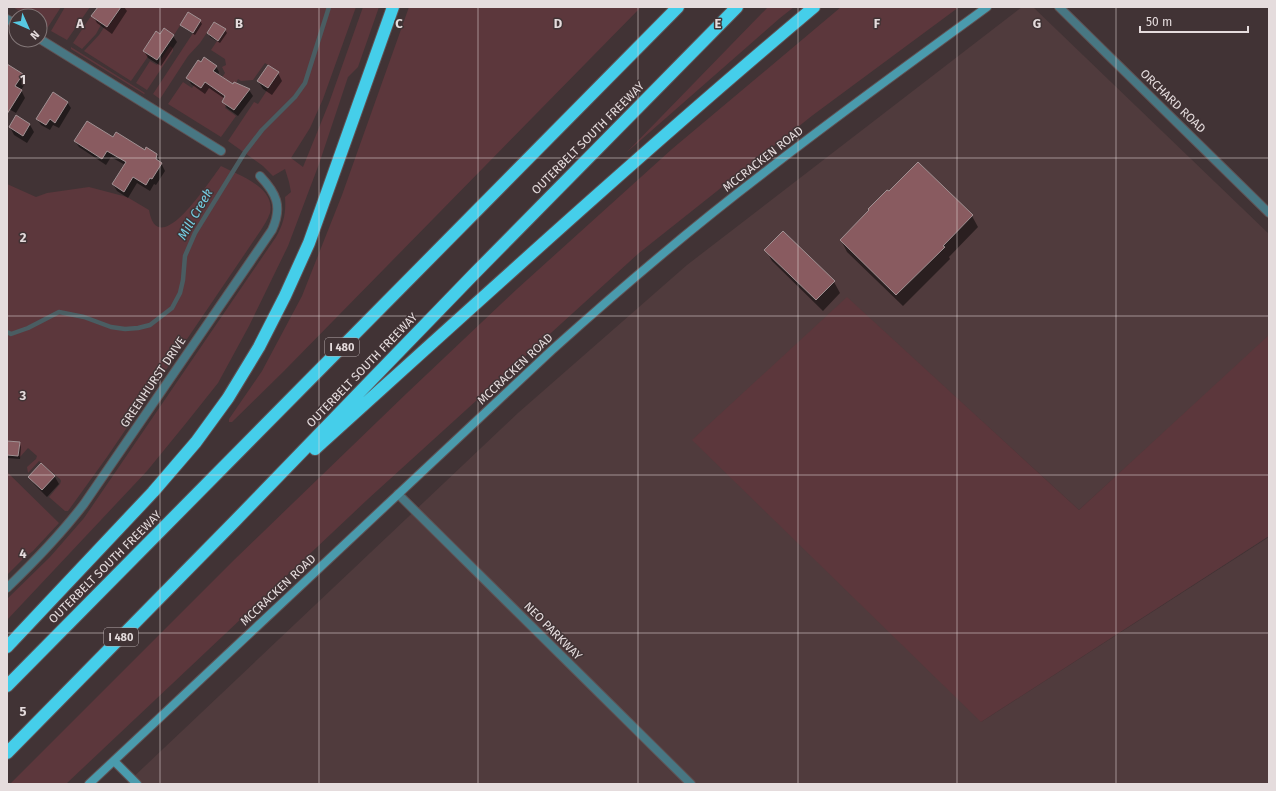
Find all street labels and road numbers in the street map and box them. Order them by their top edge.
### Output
street label: ORCHARD ROAD [1137,66,1209,136]
street label: OUTERBELT SOUTH FREEWAY [529,79,647,197]
street label: MCCRACKEN ROAD [720,123,806,195]
street label: OUTERBELT SOUTH FREEWAY [304,310,421,430]
street label: MCCRACKEN ROAD [474,330,556,408]
street label: GREENHURST DRIVE [117,334,189,430]
road number: I 480 [325,338,359,356]
street label: OUTERBELT SOUTH FREEWAY [46,508,164,626]
street label: MCCRACKEN ROAD [237,551,319,629]
street label: NEO PARKWAY [521,599,585,663]
road number: I 480 [104,628,138,646]

